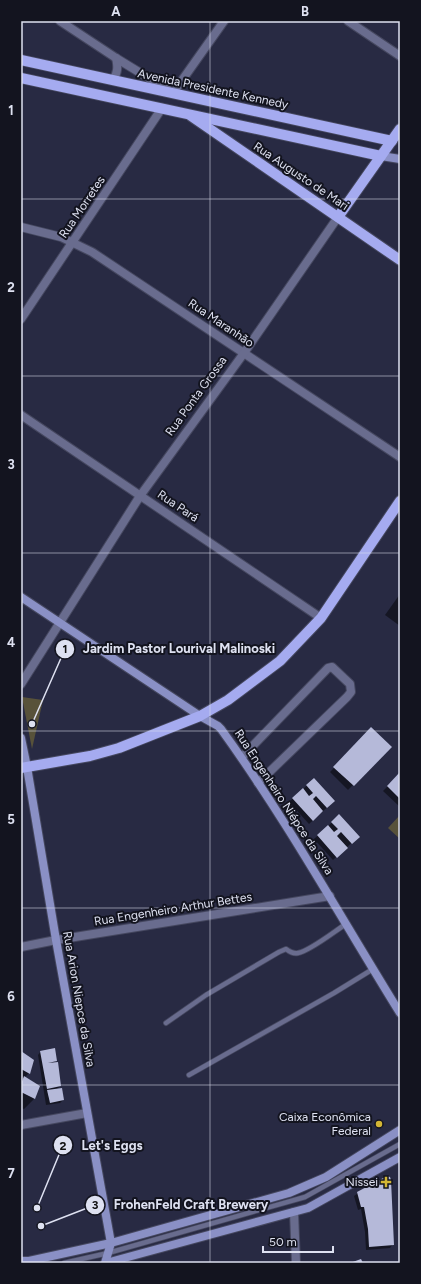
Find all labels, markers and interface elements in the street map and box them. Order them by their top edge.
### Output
text: A [111,4,121,19]
text: B [301,4,309,19]
street label: Avenida Presidente Kennedy [136,66,290,112]
text: 1 [8,103,14,118]
street label: Rua Augusto de Mari [251,139,351,213]
street label: Rua Morretes [56,173,108,241]
text: 2 [7,280,15,295]
street label: Rua Maranhão [185,296,257,350]
street label: Rua Ponta Grossa [162,354,230,438]
text: 3 [7,457,15,472]
street label: Rua Pará [155,487,201,525]
text: 4 [7,635,15,650]
callout: Jardim Pastor Lourival Malinoski [55,636,284,661]
text: Jardim Pastor Lourival Malinoski [83,641,275,656]
text: 1 [62,642,68,656]
street label: Rua Engenheiro Niépce da Silva [232,727,336,877]
text: 5 [7,812,15,827]
street label: Rua Engenheiro Arthur Bettes [93,890,253,928]
street label: Rua Arion Niepce da Silva [60,930,98,1068]
text: 6 [7,989,15,1004]
place label: Caixa Econômica Federal [279,1110,371,1138]
marker: Caixa Econômica Federal [374,1119,384,1129]
callout: Let's Eggs [53,1133,150,1158]
text: Let's Eggs [81,1138,143,1153]
text: 2 [60,1139,67,1153]
text: 7 [7,1166,15,1181]
place label: Nissei [345,1175,378,1189]
marker: Nissei [381,1177,391,1187]
callout: FrohenFeld Craft Brewery [85,1192,276,1217]
text: FrohenFeld Craft Brewery [114,1197,269,1212]
text: 3 [92,1198,99,1212]
scale bar [263,1228,333,1254]
text: 50 m [269,1235,297,1249]

